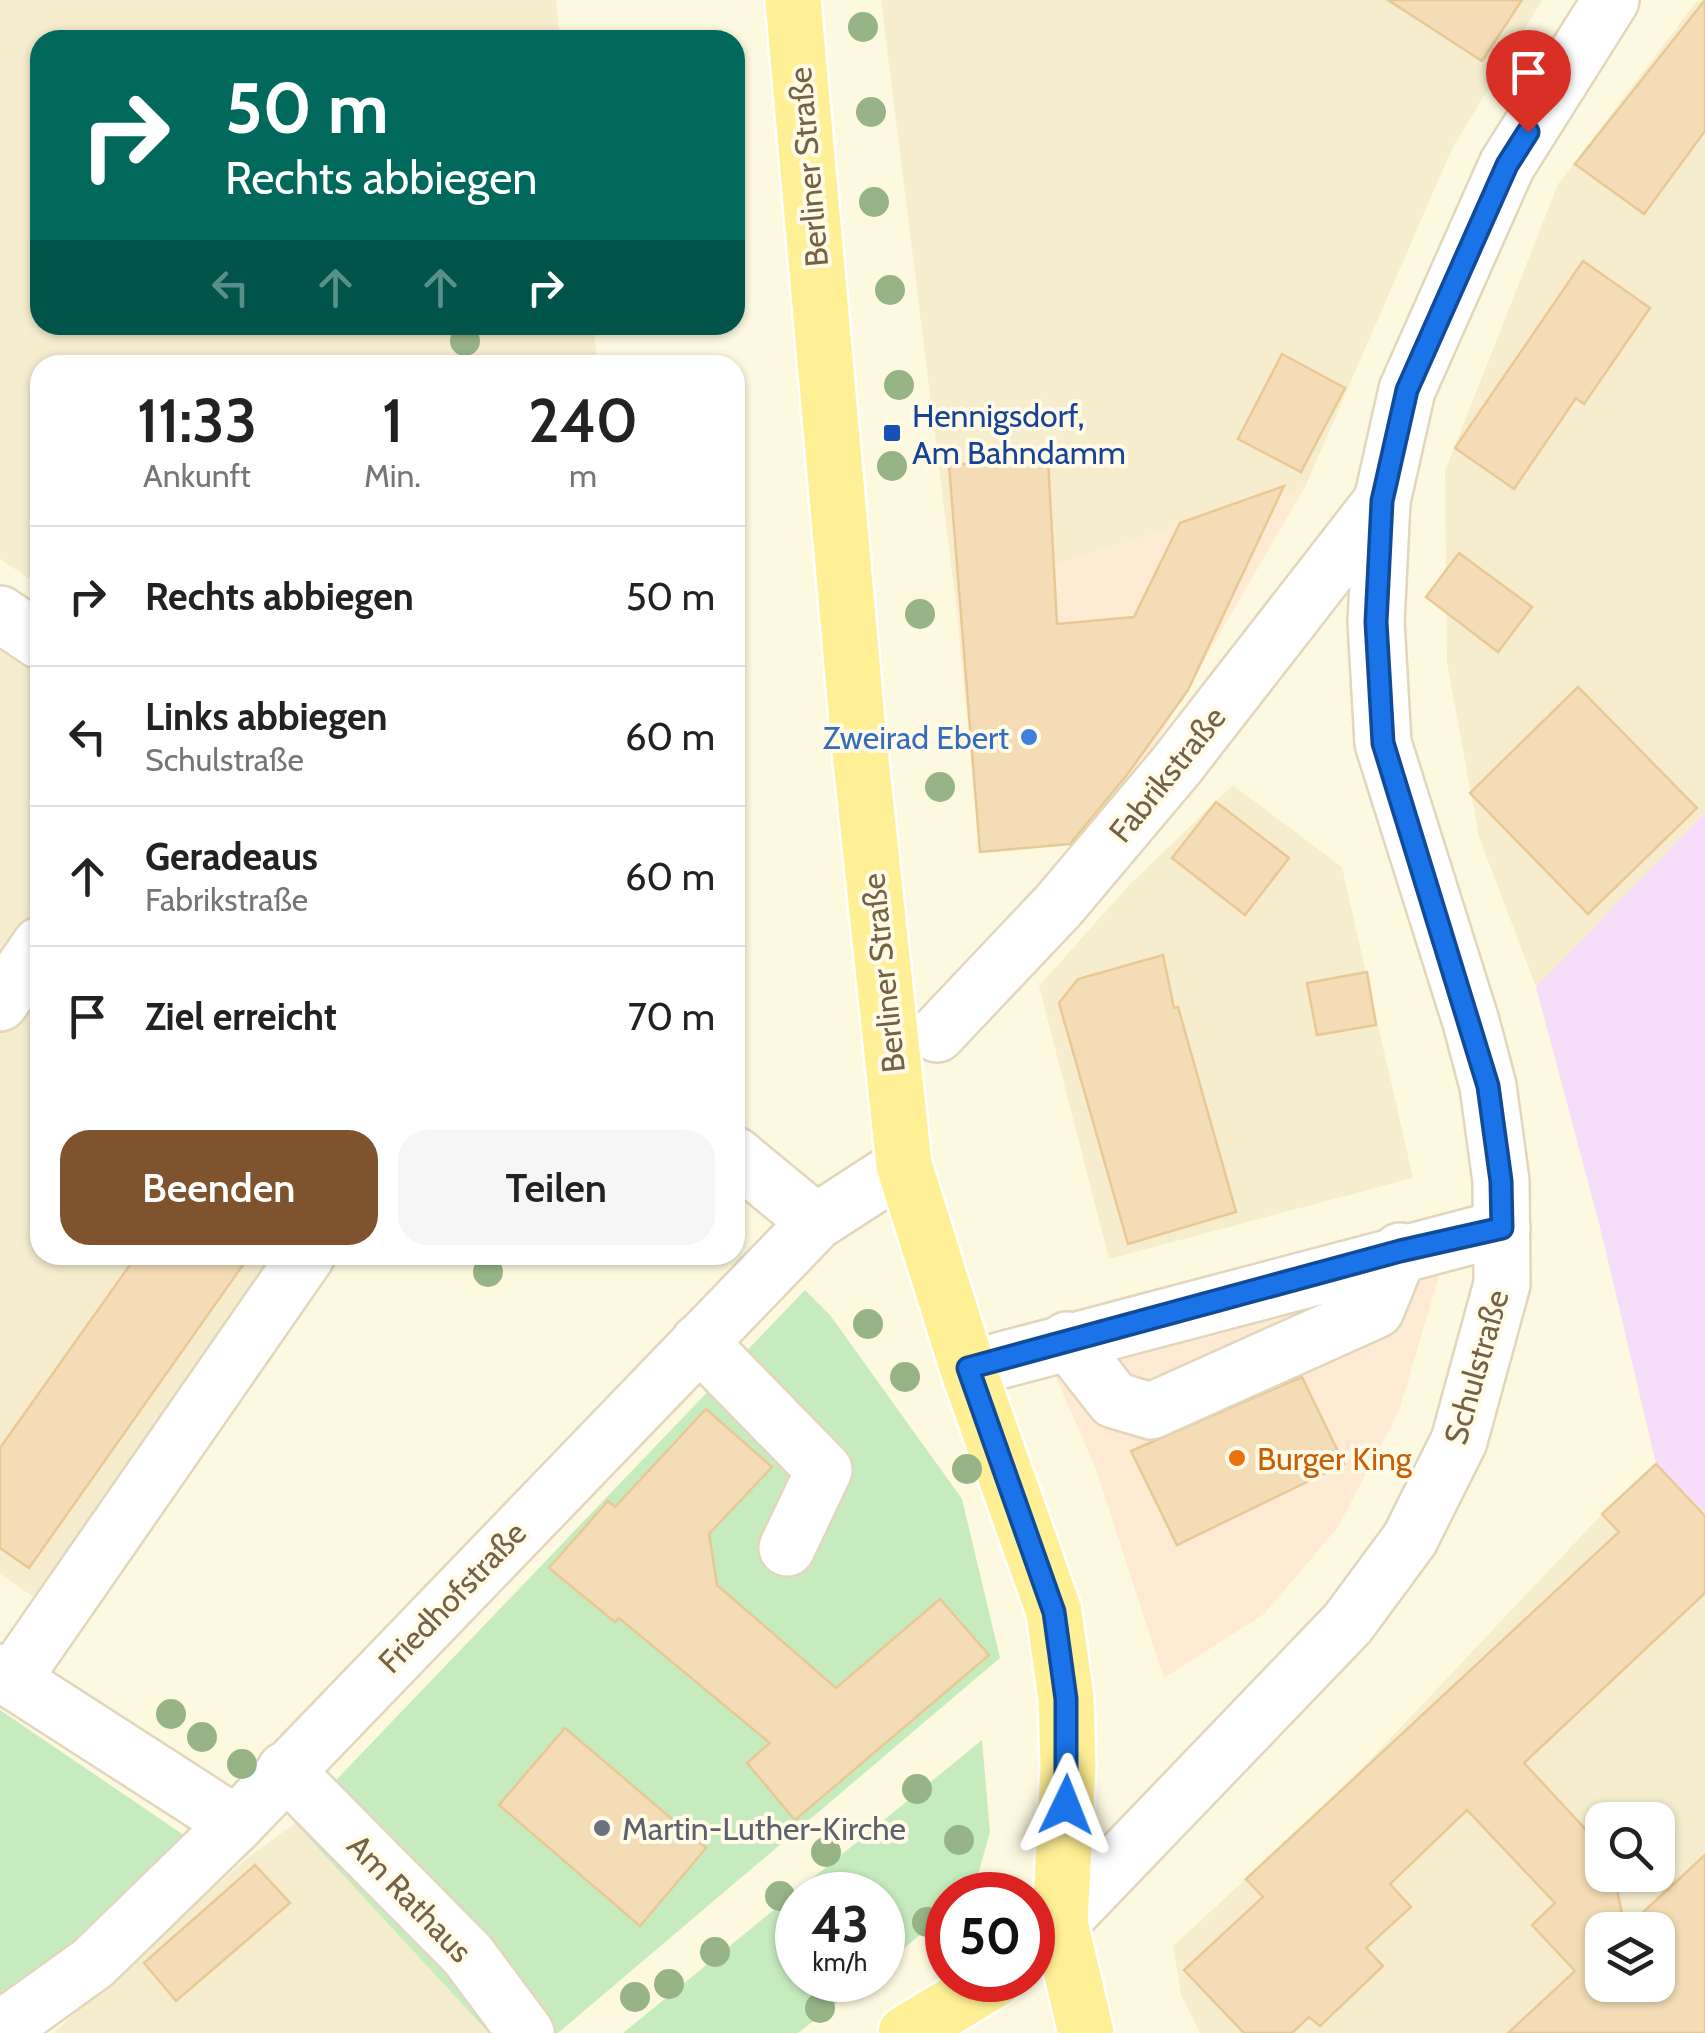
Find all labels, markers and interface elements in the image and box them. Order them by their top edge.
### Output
pin [1486,30,1571,133]
icon: arrive [1501,45,1556,100]
text: 50 m [225,65,389,151]
street label: Berliner Straße [780,65,836,269]
icon: right [60,70,190,200]
text: Rechts abbiegen [225,151,537,205]
icon: left [203,260,258,315]
icon: ahead [308,260,363,315]
icon: ahead [413,260,468,315]
icon: right [518,260,573,315]
text: 11:33 [137,384,257,457]
text: 1 [382,384,403,457]
text: 240 [528,384,638,457]
place label: Hennigsdorf, Am Bahndamm [912,396,1126,472]
marker: Hennigsdorf, Am Bahndamm [881,422,903,444]
text: Ankunft [143,456,251,495]
text: Min. [364,456,421,495]
text: m [569,456,597,495]
icon: right [60,569,115,624]
text: Rechts abbiegen [145,573,414,620]
text: 50 m [626,573,715,620]
text: Links abbiegen [145,693,388,740]
street label: Fabrikstraße [1100,698,1234,850]
icon: left [60,709,115,764]
text: 60 m [625,713,715,760]
place label: Zweirad Ebert [823,718,1009,757]
marker: Zweirad Ebert [1018,726,1040,748]
text: Schulstraße [145,740,304,779]
text: Geradeaus [145,833,318,880]
icon: ahead [60,849,115,904]
text: 60 m [625,853,715,900]
street label: Berliner Straße [853,871,913,1075]
text: Fabrikstraße [145,880,308,919]
icon: arrive [60,989,115,1044]
text: Ziel erreicht [145,993,337,1040]
text: 70 m [628,993,715,1040]
button: Beenden [60,1130,378,1245]
button: Teilen [398,1130,715,1245]
street label: Schulstraße [1435,1285,1517,1449]
place label: Burger King [1257,1439,1413,1478]
marker: Burger King [1226,1447,1248,1469]
street label: Friedhofstraße [370,1513,534,1681]
position arrow [1014,1753,1118,1857]
map controls [1585,1802,1675,2002]
button: search [1585,1802,1675,1892]
place label: Martin-Luther-Kirche [622,1809,906,1848]
marker: Martin-Luther-Kirche [591,1817,613,1839]
street label: Am Rathaus [339,1826,481,1970]
speed limit sign: 50 [925,1872,1055,2002]
text: 43 [811,1894,869,1955]
button: layers [1585,1912,1675,2002]
text: km/h [813,1947,867,1977]

